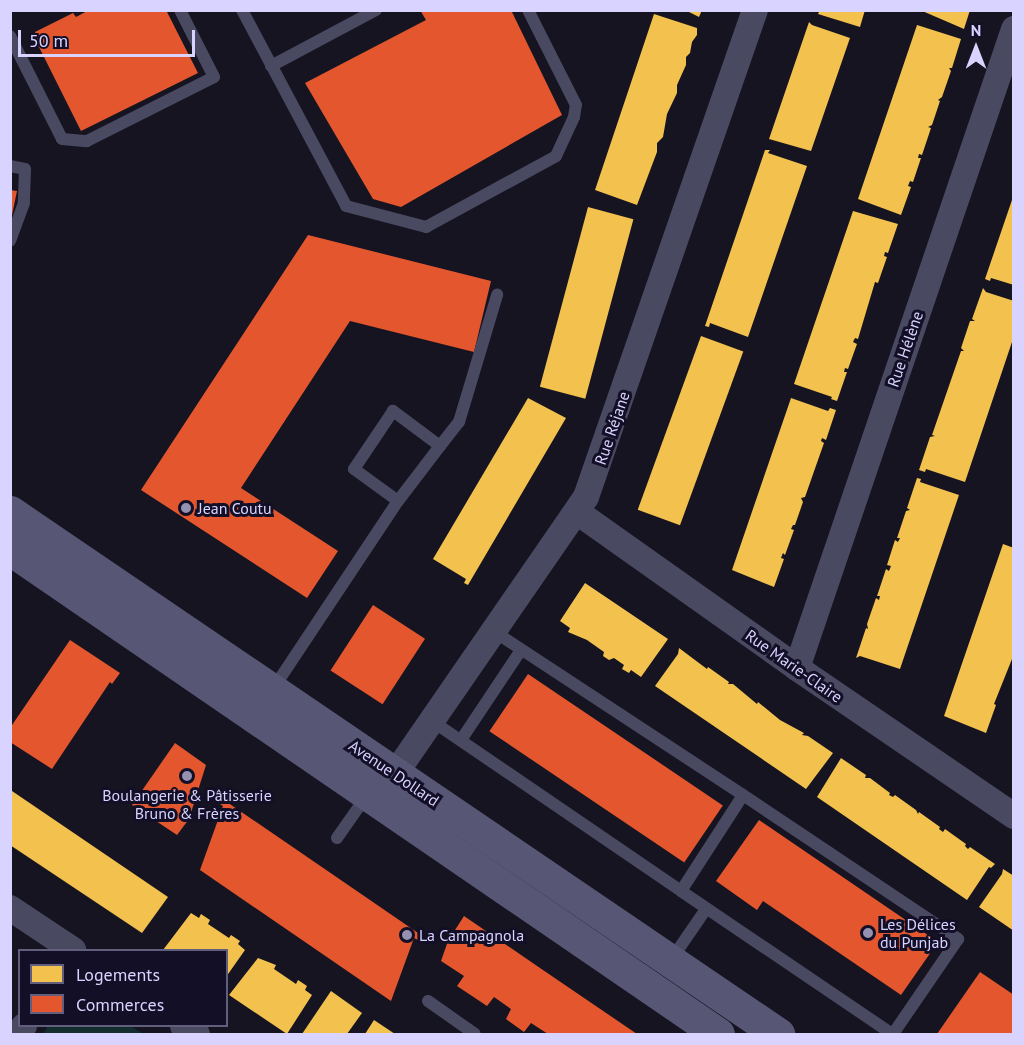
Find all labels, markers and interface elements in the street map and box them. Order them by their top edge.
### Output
scale bar [21,18,198,56]
north arrow [946,18,1006,78]
text: N [971,20,981,40]
text: 50 m [29,29,68,52]
street label: Rue Hélène [883,309,927,389]
street label: Rue Réjane [590,389,634,467]
place label: Jean Coutu [198,498,272,518]
marker: Jean Coutu [179,501,193,515]
street label: Rue Marie-Claire [742,625,846,707]
street label: Avenue Dollard [345,736,443,810]
marker: Boulangerie & Pâtisserie Bruno & Frères [180,769,194,783]
place label: Boulangerie & Pâtisserie Bruno & Frères [102,785,272,823]
place label: Les Délices du Punjab [880,914,956,952]
place label: La Campagnola [419,925,524,945]
marker: Les Délices du Punjab [861,926,875,940]
marker: La Campagnola [400,928,414,942]
legend [18,949,228,1027]
text: Logements [76,963,160,986]
text: Commerces [76,993,164,1016]

